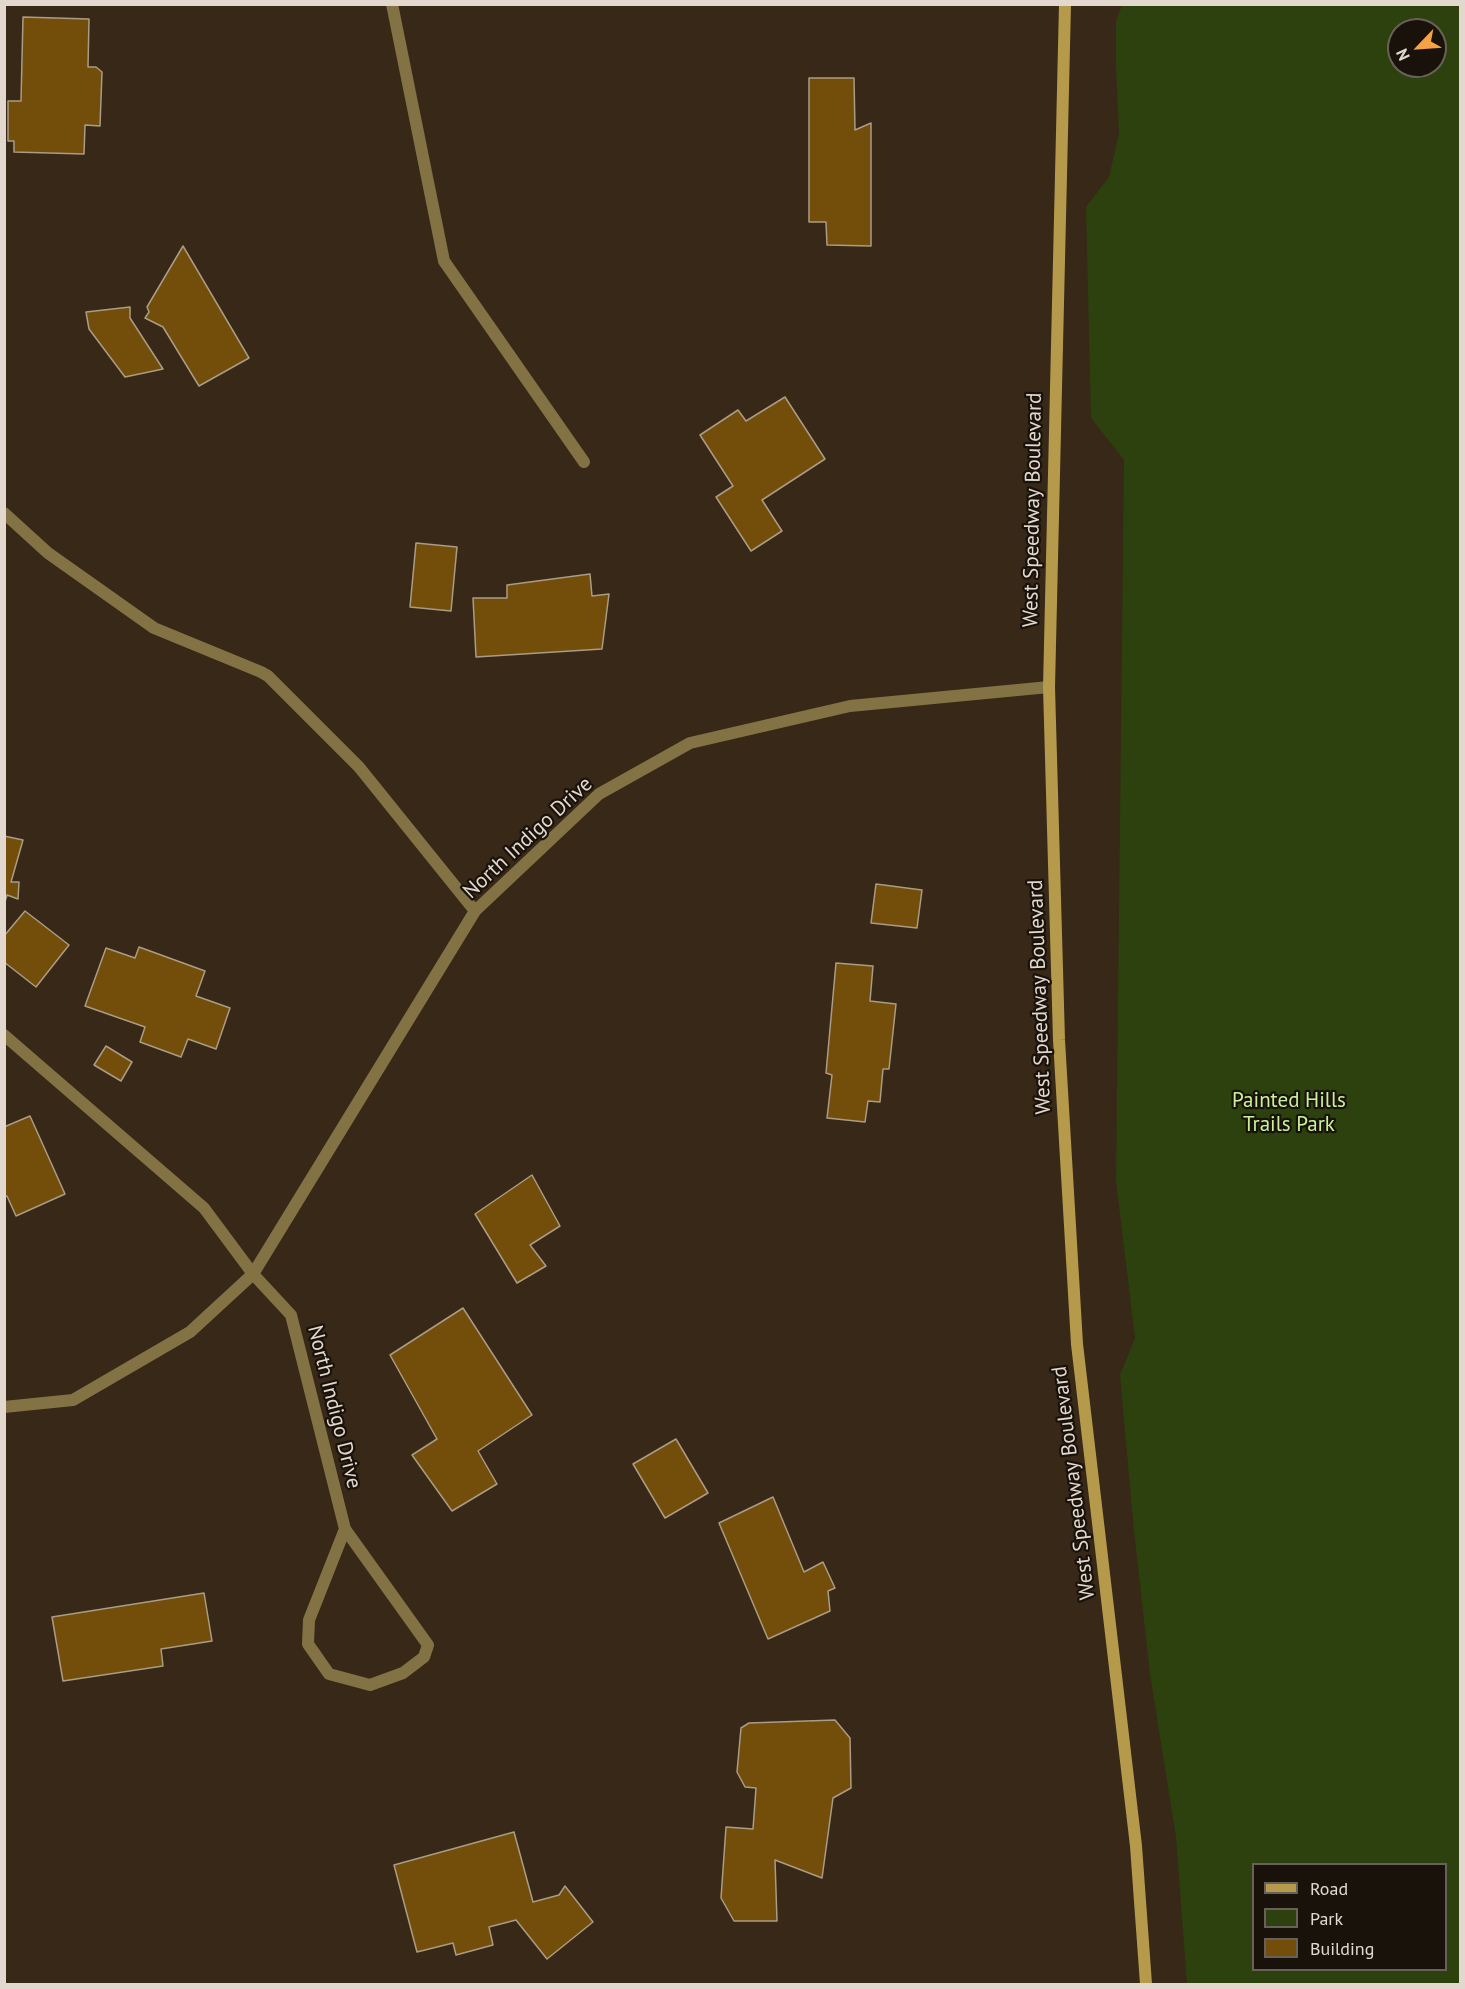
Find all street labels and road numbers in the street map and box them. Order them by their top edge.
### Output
street label: West Speedway Boulevard [1018,392,1048,628]
street label: North Indigo Drive [458,772,598,904]
street label: West Speedway Boulevard [1023,879,1057,1115]
street label: North Indigo Drive [302,1323,366,1491]
street label: West Speedway Boulevard [1047,1365,1101,1601]

